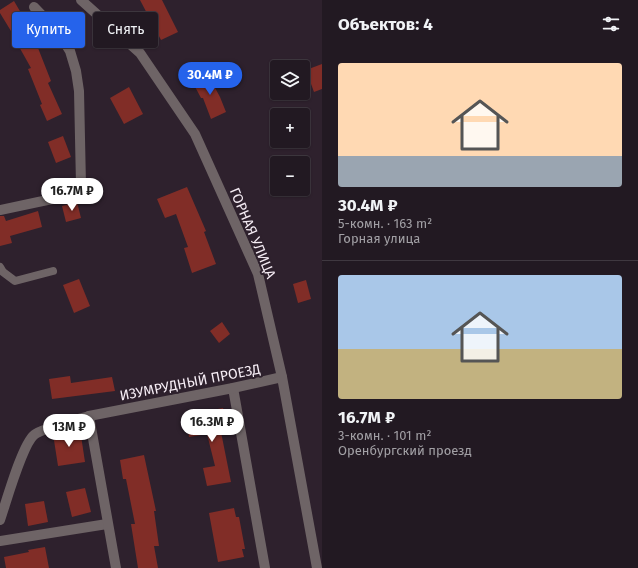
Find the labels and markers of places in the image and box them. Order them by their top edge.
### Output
pin: 30.4M ₽ [173,62,247,96]
pin: 16.7M ₽ [35,178,109,212]
pin: 16.3M ₽ [175,409,249,443]
pin: 13M ₽ [41,414,97,448]

